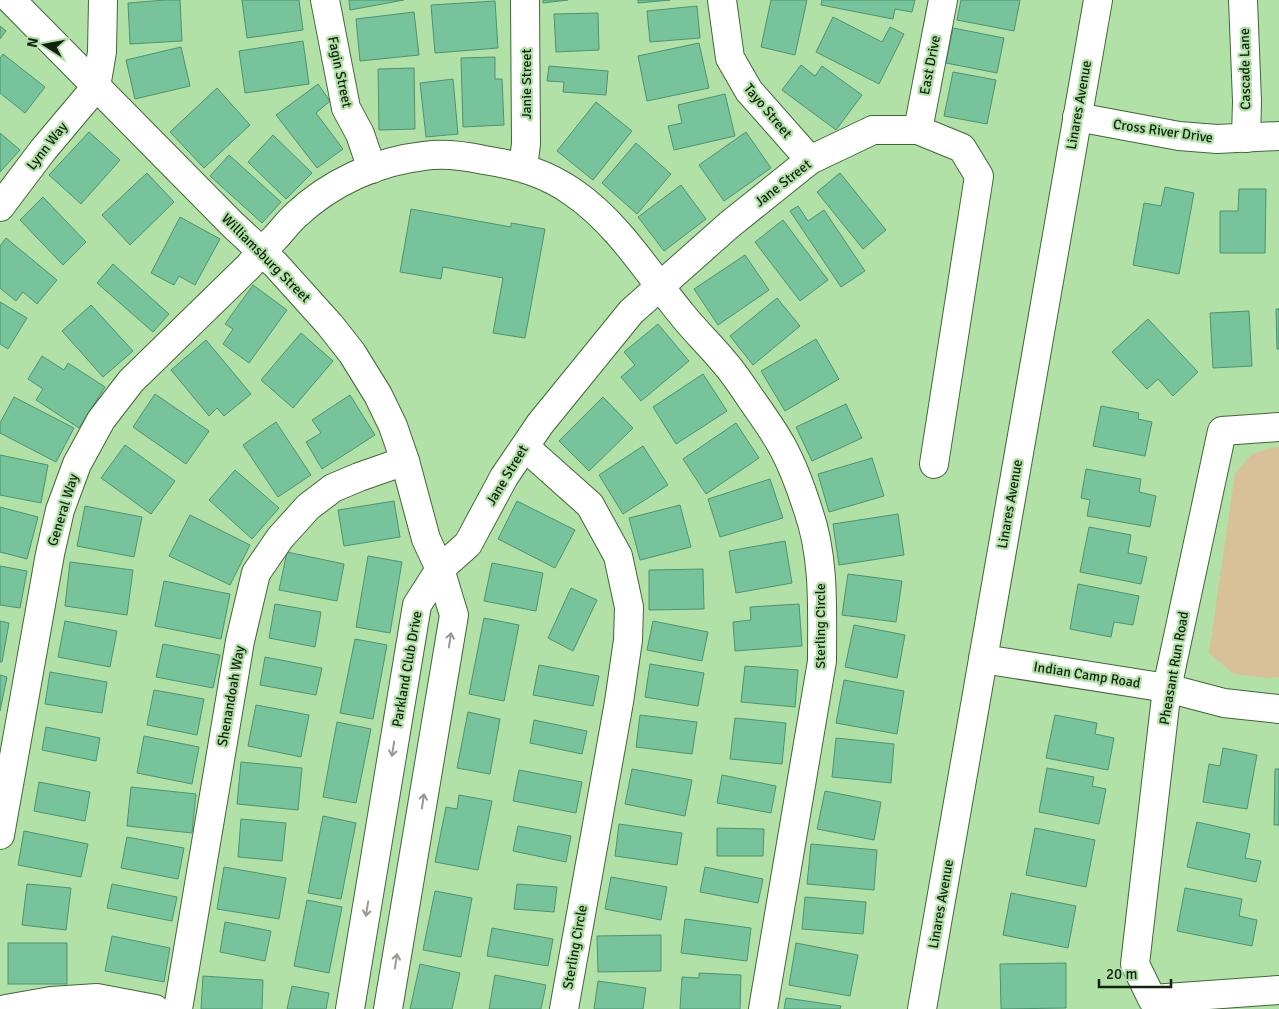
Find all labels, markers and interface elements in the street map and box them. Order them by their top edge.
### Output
north arrow [20,20,70,70]
street label: Cascade Lane [1236,28,1254,110]
street label: East Drive [916,34,944,96]
street label: Fagin Street [324,35,356,109]
text: N [23,36,42,49]
street label: Janie Street [518,48,535,120]
street label: Linares Avenue [1063,59,1095,151]
street label: Tayo Street [740,80,796,142]
street label: Cross River Drive [1112,116,1214,146]
street label: Lynn Way [23,118,71,173]
street label: Jane Street [751,156,815,210]
street label: Williamsburg Street [218,210,314,306]
street label: Jane Street [482,442,532,508]
street label: Linares Avenue [994,458,1026,550]
street label: General Way [44,471,82,548]
street label: Sterling Circle [812,583,829,669]
street label: Parkland Club Drive [388,609,426,729]
street label: Pheasant Run Road [1156,610,1192,726]
one-way arrow [445,633,455,649]
street label: Shenandoah Way [214,644,248,748]
street label: Indian Camp Road [1032,658,1142,692]
one-way arrow [388,741,398,757]
one-way arrow [418,793,428,809]
street label: Linares Avenue [925,858,957,950]
one-way arrow [361,901,371,917]
street label: Sterling Circle [559,903,591,991]
one-way arrow [392,953,402,969]
scale bar [1099,956,1172,988]
text: 20 m [1106,965,1137,983]

